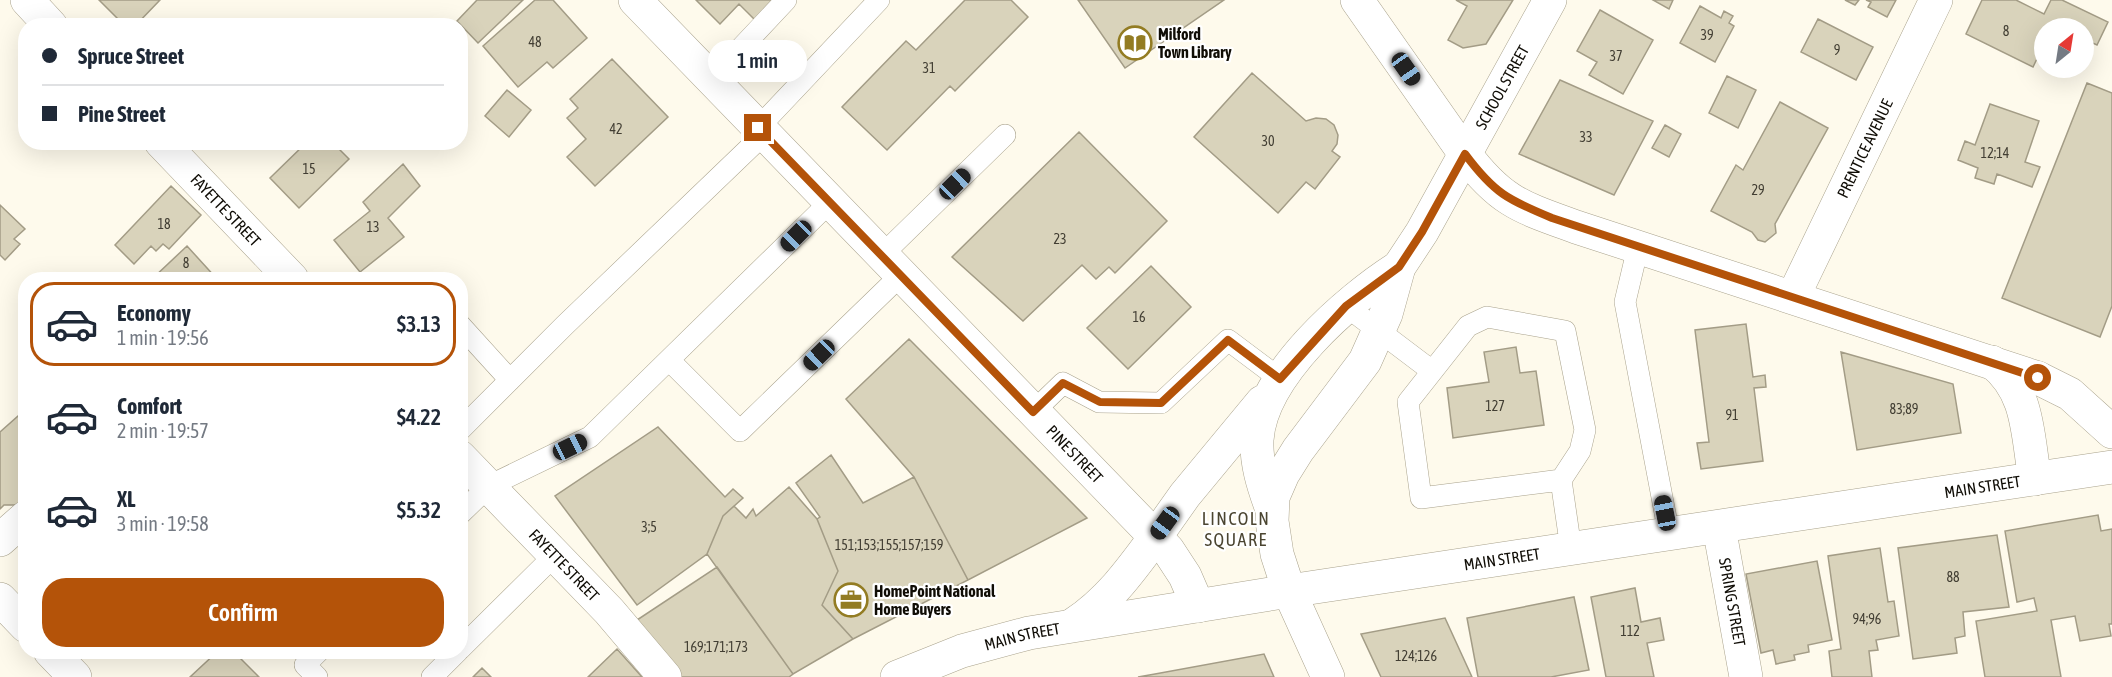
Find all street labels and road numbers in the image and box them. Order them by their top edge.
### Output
street label: SCHOOL STREET [1472,42,1532,132]
street label: PRENTICE AVENUE [1833,96,1896,201]
street label: FAYETTE STREET [187,170,265,250]
street label: PINE STREET [1043,421,1107,486]
street label: MAIN STREET [1943,472,2022,501]
street label: FAYETTE STREET [526,525,603,604]
street label: MAIN STREET [1463,544,1541,574]
street label: SPRING STREET [1716,556,1749,647]
street label: MAIN STREET [982,619,1061,654]

